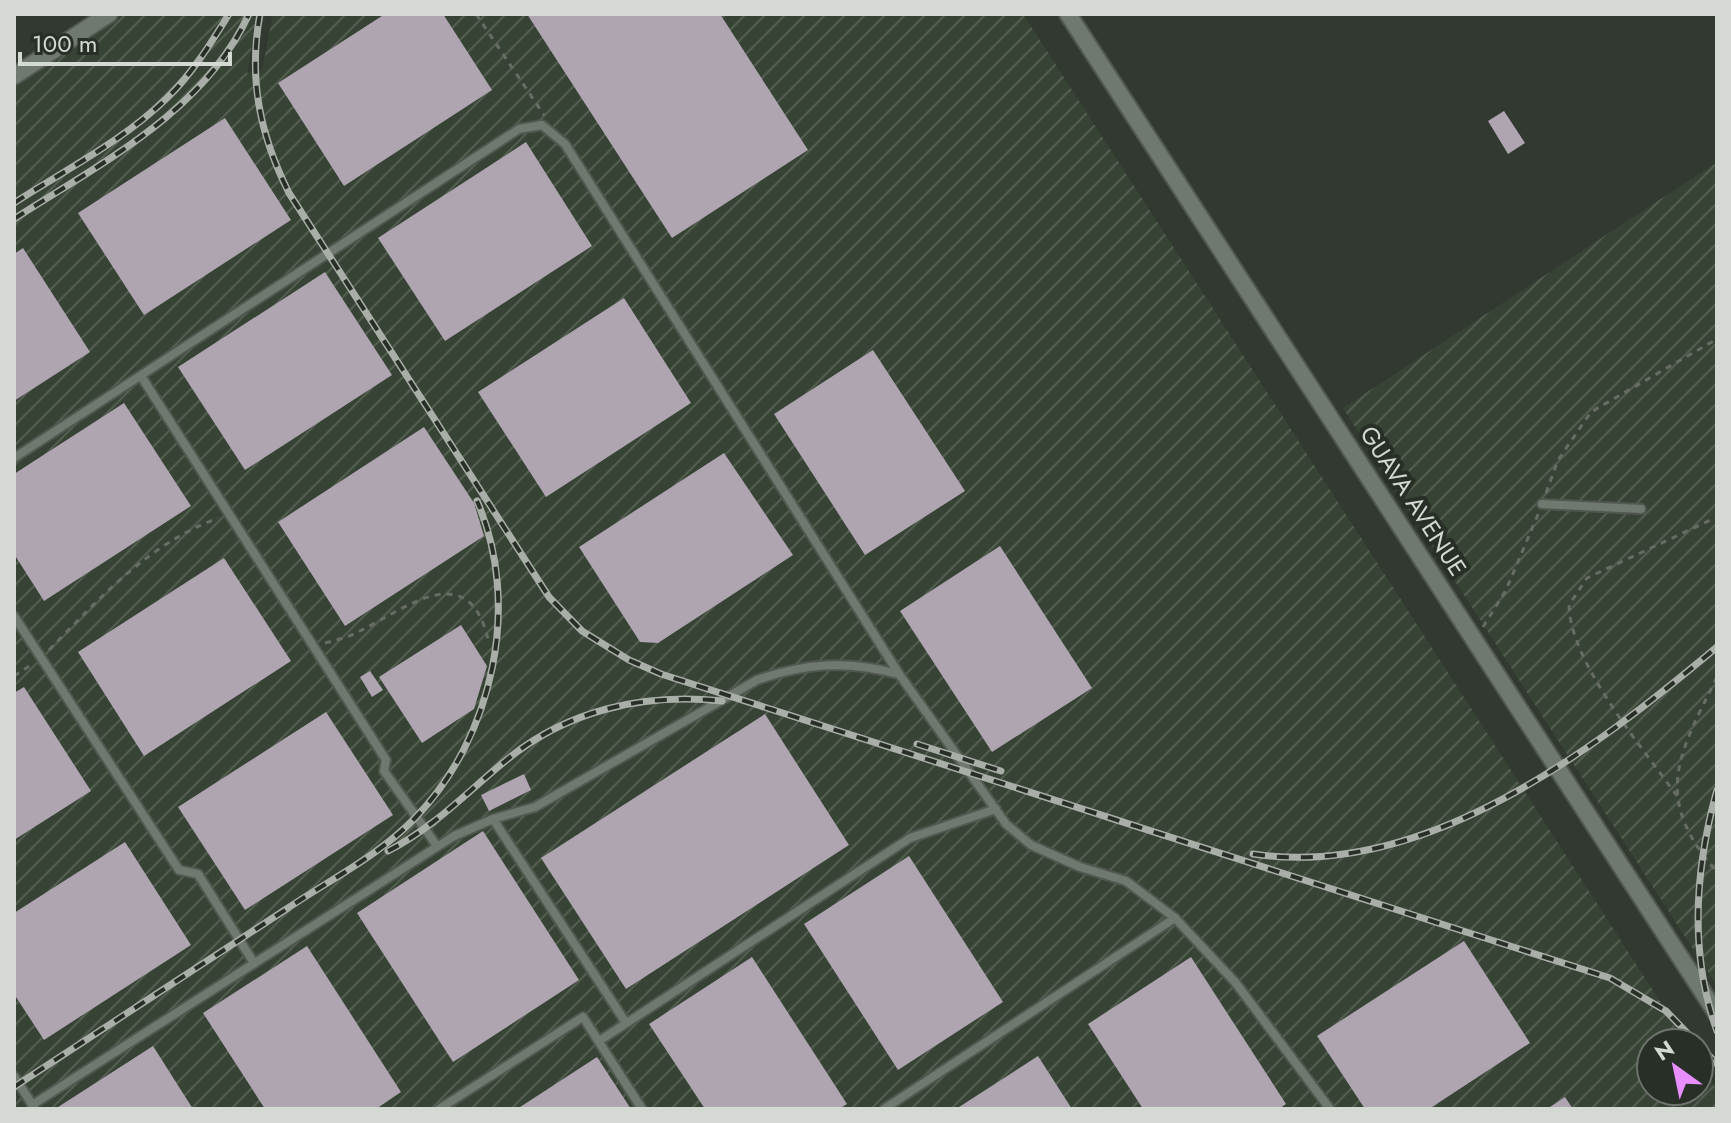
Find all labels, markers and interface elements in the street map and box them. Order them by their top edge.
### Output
scale bar [20,16,230,66]
text: 100 m [32,26,98,61]
street label: GUAVA AVENUE [1352,419,1475,583]
north arrow [1635,1027,1715,1107]
text: N [1648,1032,1680,1068]

